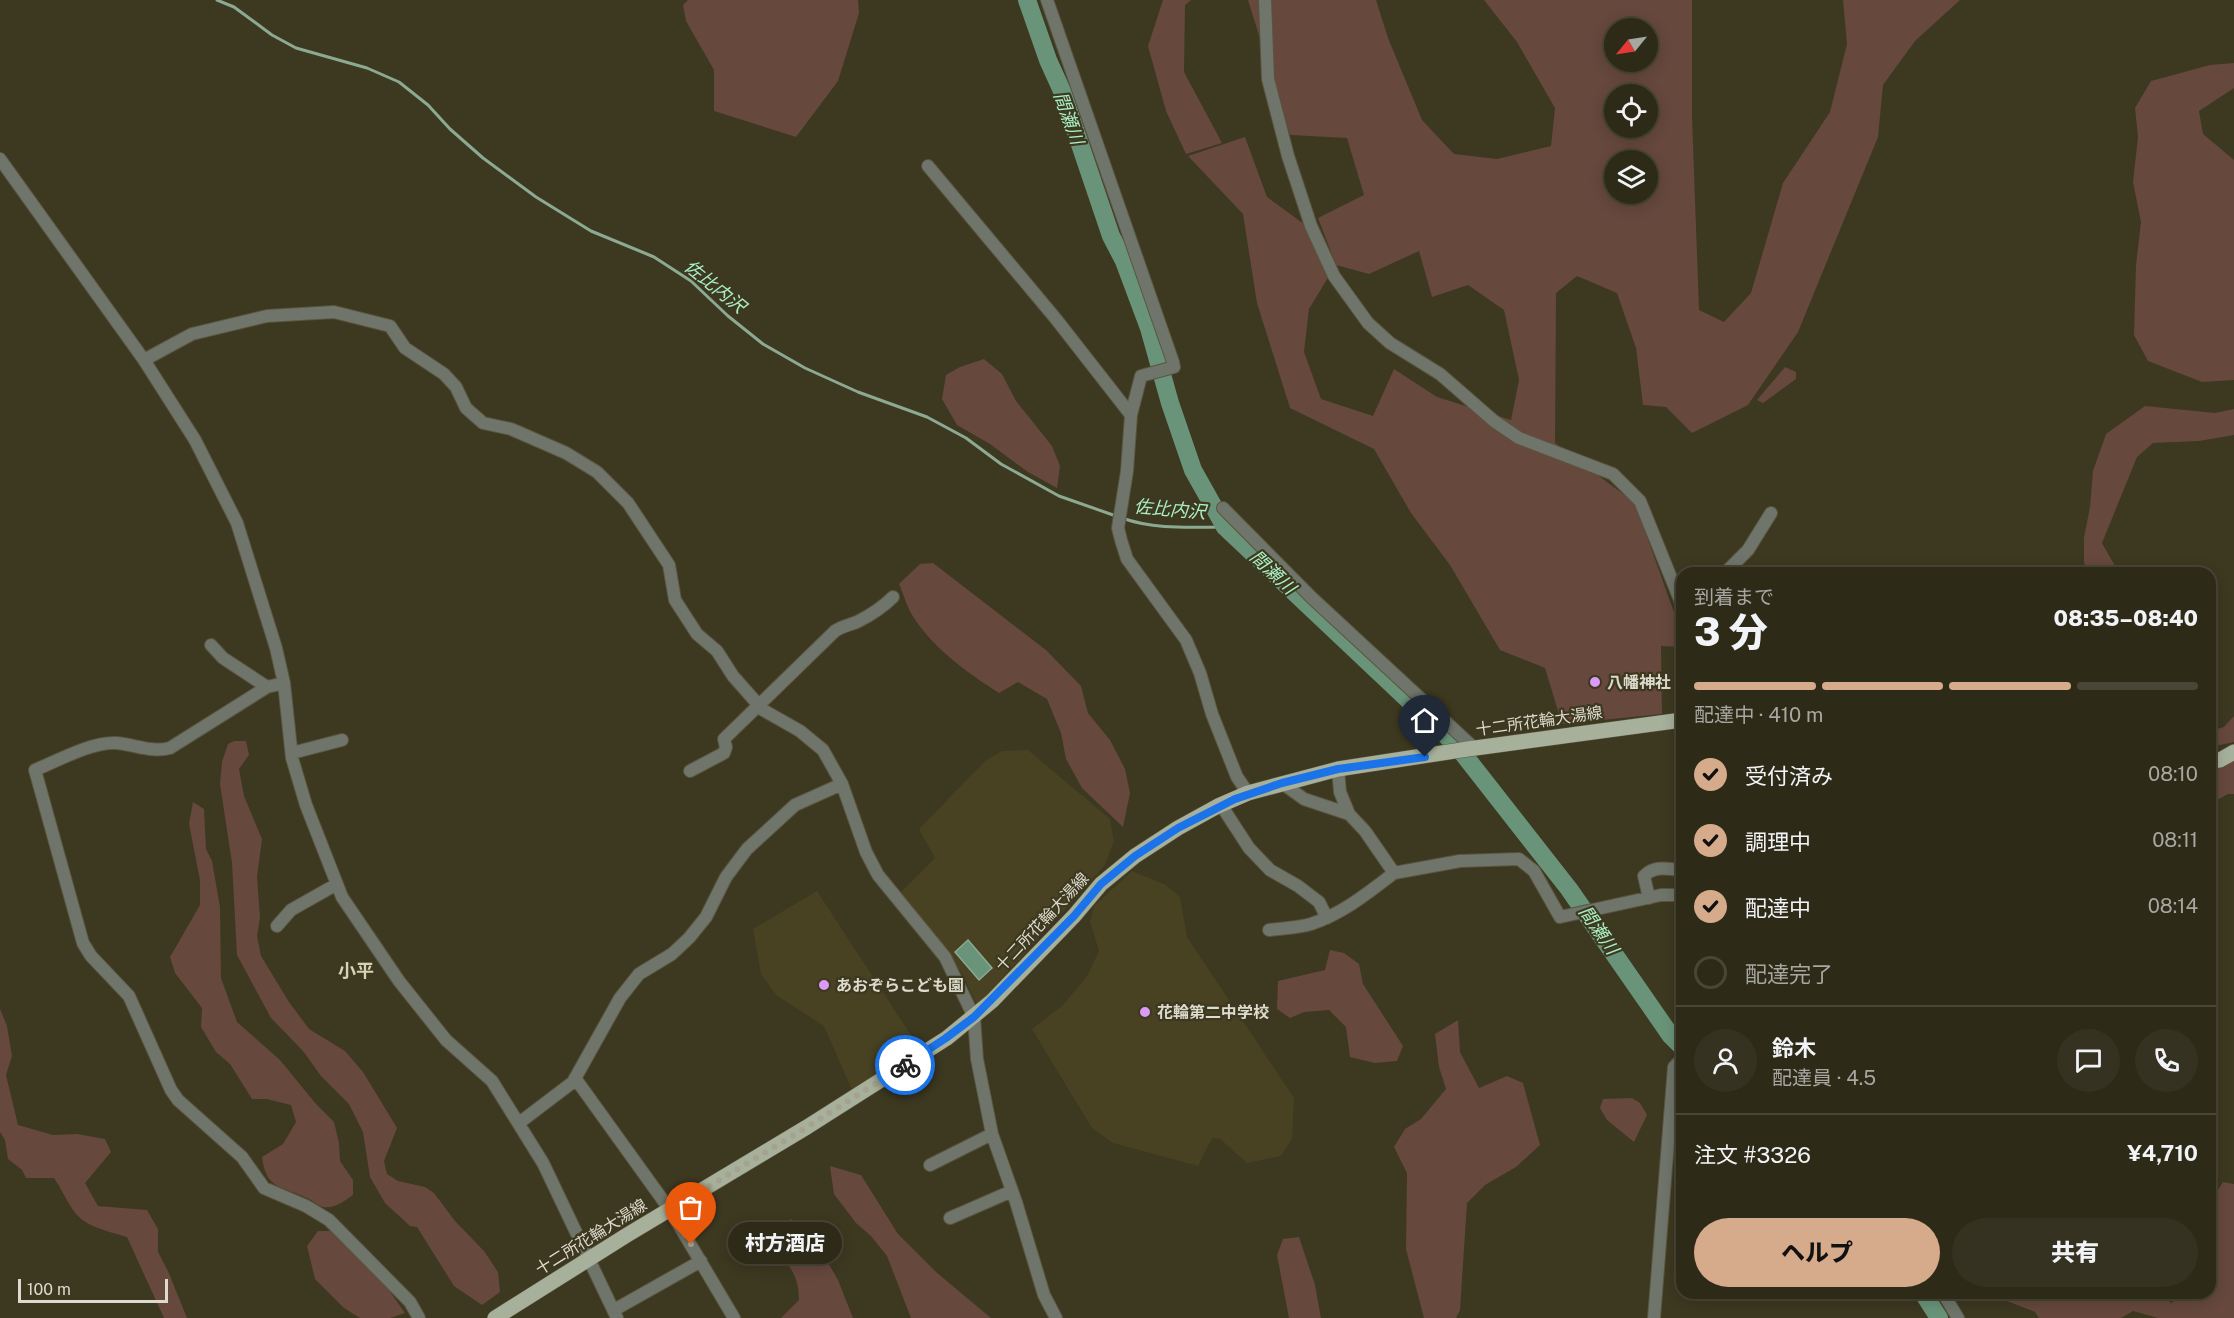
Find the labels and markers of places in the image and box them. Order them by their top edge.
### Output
place label: 八幡神社 [1607,673,1671,692]
marker: 八幡神社 [1588,675,1602,689]
pin [1399,695,1450,757]
place label: あおぞらこども園 [836,976,964,995]
marker: あおぞらこども園 [817,978,831,992]
place label: 花輪第二中学校 [1157,1003,1269,1022]
marker: 花輪第二中学校 [1138,1005,1152,1019]
pin [665,1182,716,1244]
callout: 村方酒店 [727,1223,841,1265]

